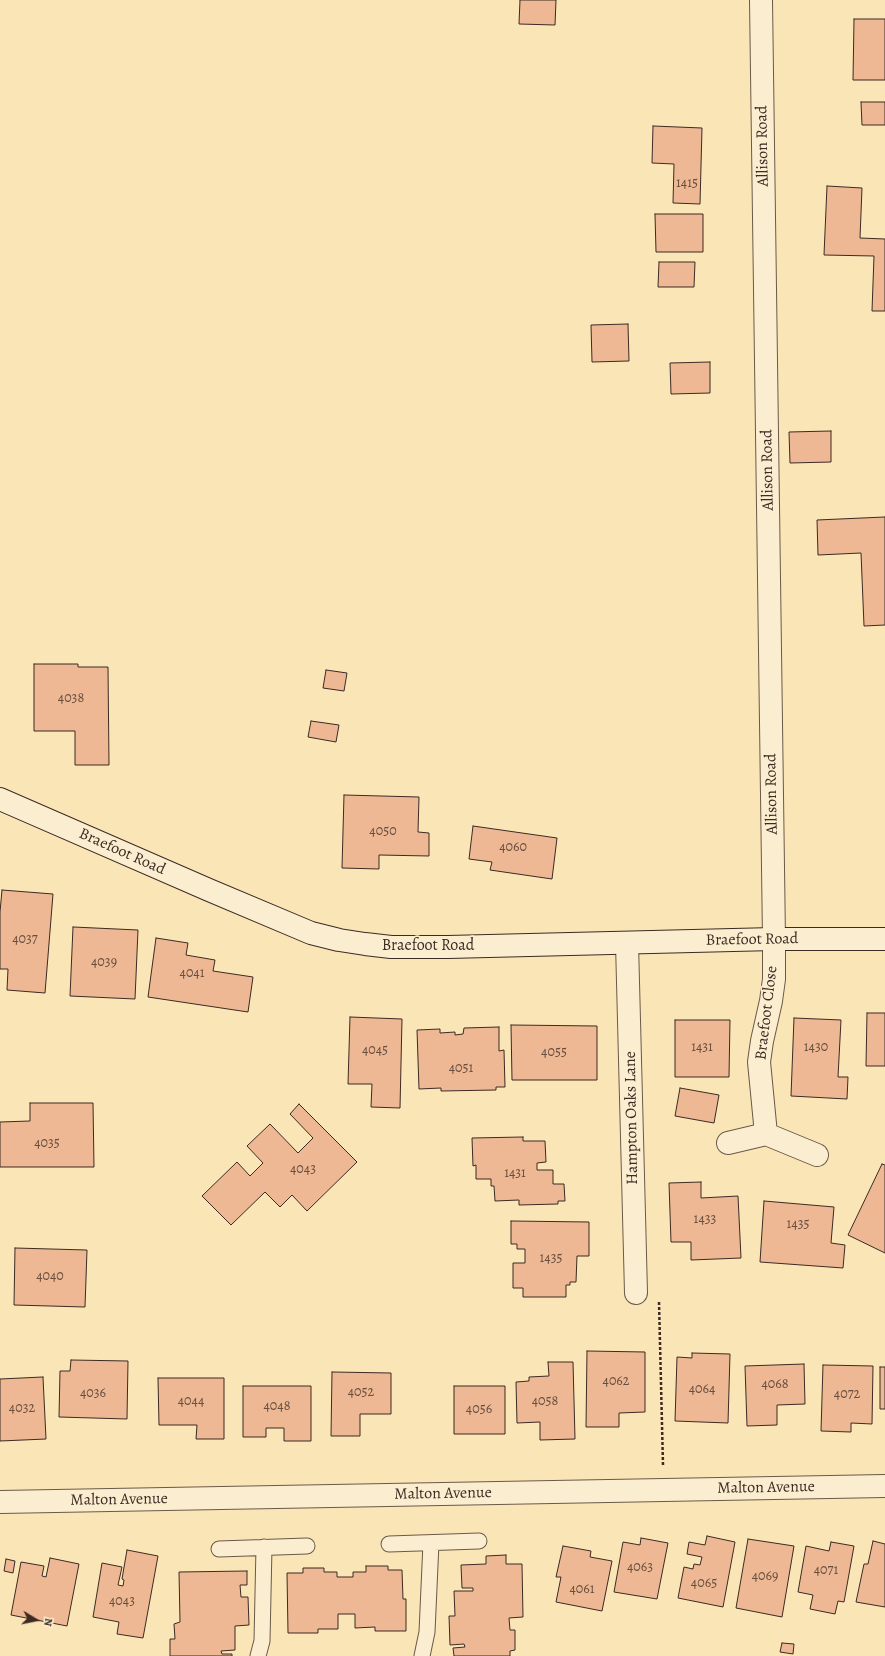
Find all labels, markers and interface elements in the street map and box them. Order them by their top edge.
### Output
street label: Allison Road [753,105,773,187]
house number: 1415 [676,176,698,192]
street label: Allison Road [758,429,778,511]
house number: 4038 [58,691,84,707]
street label: Allison Road [762,753,782,835]
street label: Braefoot Road [76,824,168,880]
house number: 4050 [369,824,397,840]
house number: 4060 [499,840,527,856]
street label: Braefoot Road [706,930,798,950]
house number: 4037 [12,932,38,948]
street label: Braefoot Road [382,936,474,956]
house number: 4039 [91,955,117,971]
street label: Braefoot Close [752,965,782,1061]
house number: 4041 [180,966,204,982]
house number: 1431 [691,1040,713,1056]
house number: 1430 [804,1040,828,1056]
house number: 4045 [362,1043,388,1059]
house number: 4055 [541,1045,567,1061]
street label: Hampton Oaks Lane [621,1051,643,1185]
house number: 4051 [449,1061,473,1077]
house number: 4035 [34,1136,60,1152]
house number: 4043 [290,1162,316,1178]
house number: 1431 [504,1166,526,1182]
house number: 1433 [694,1212,716,1228]
house number: 1435 [787,1217,809,1233]
house number: 1435 [540,1251,562,1267]
house number: 4040 [36,1269,64,1285]
house number: 4062 [603,1374,629,1390]
house number: 4068 [761,1377,789,1393]
house number: 4064 [689,1382,715,1398]
house number: 4052 [348,1385,374,1401]
house number: 4036 [80,1386,106,1402]
house number: 4072 [834,1387,860,1403]
house number: 4044 [178,1394,204,1410]
house number: 4058 [532,1394,558,1410]
house number: 4048 [264,1399,290,1415]
house number: 4032 [9,1401,35,1417]
house number: 4056 [466,1402,492,1418]
street label: Malton Avenue [717,1478,815,1498]
street label: Malton Avenue [394,1484,492,1504]
street label: Malton Avenue [70,1490,168,1510]
house number: 4063 [627,1560,653,1576]
house number: 4071 [814,1563,838,1579]
house number: 4069 [752,1569,778,1585]
house number: 4065 [691,1576,717,1592]
house number: 4061 [569,1582,595,1598]
house number: 4043 [109,1594,135,1610]
north arrow [16,1600,56,1640]
text: N [40,1617,56,1627]

